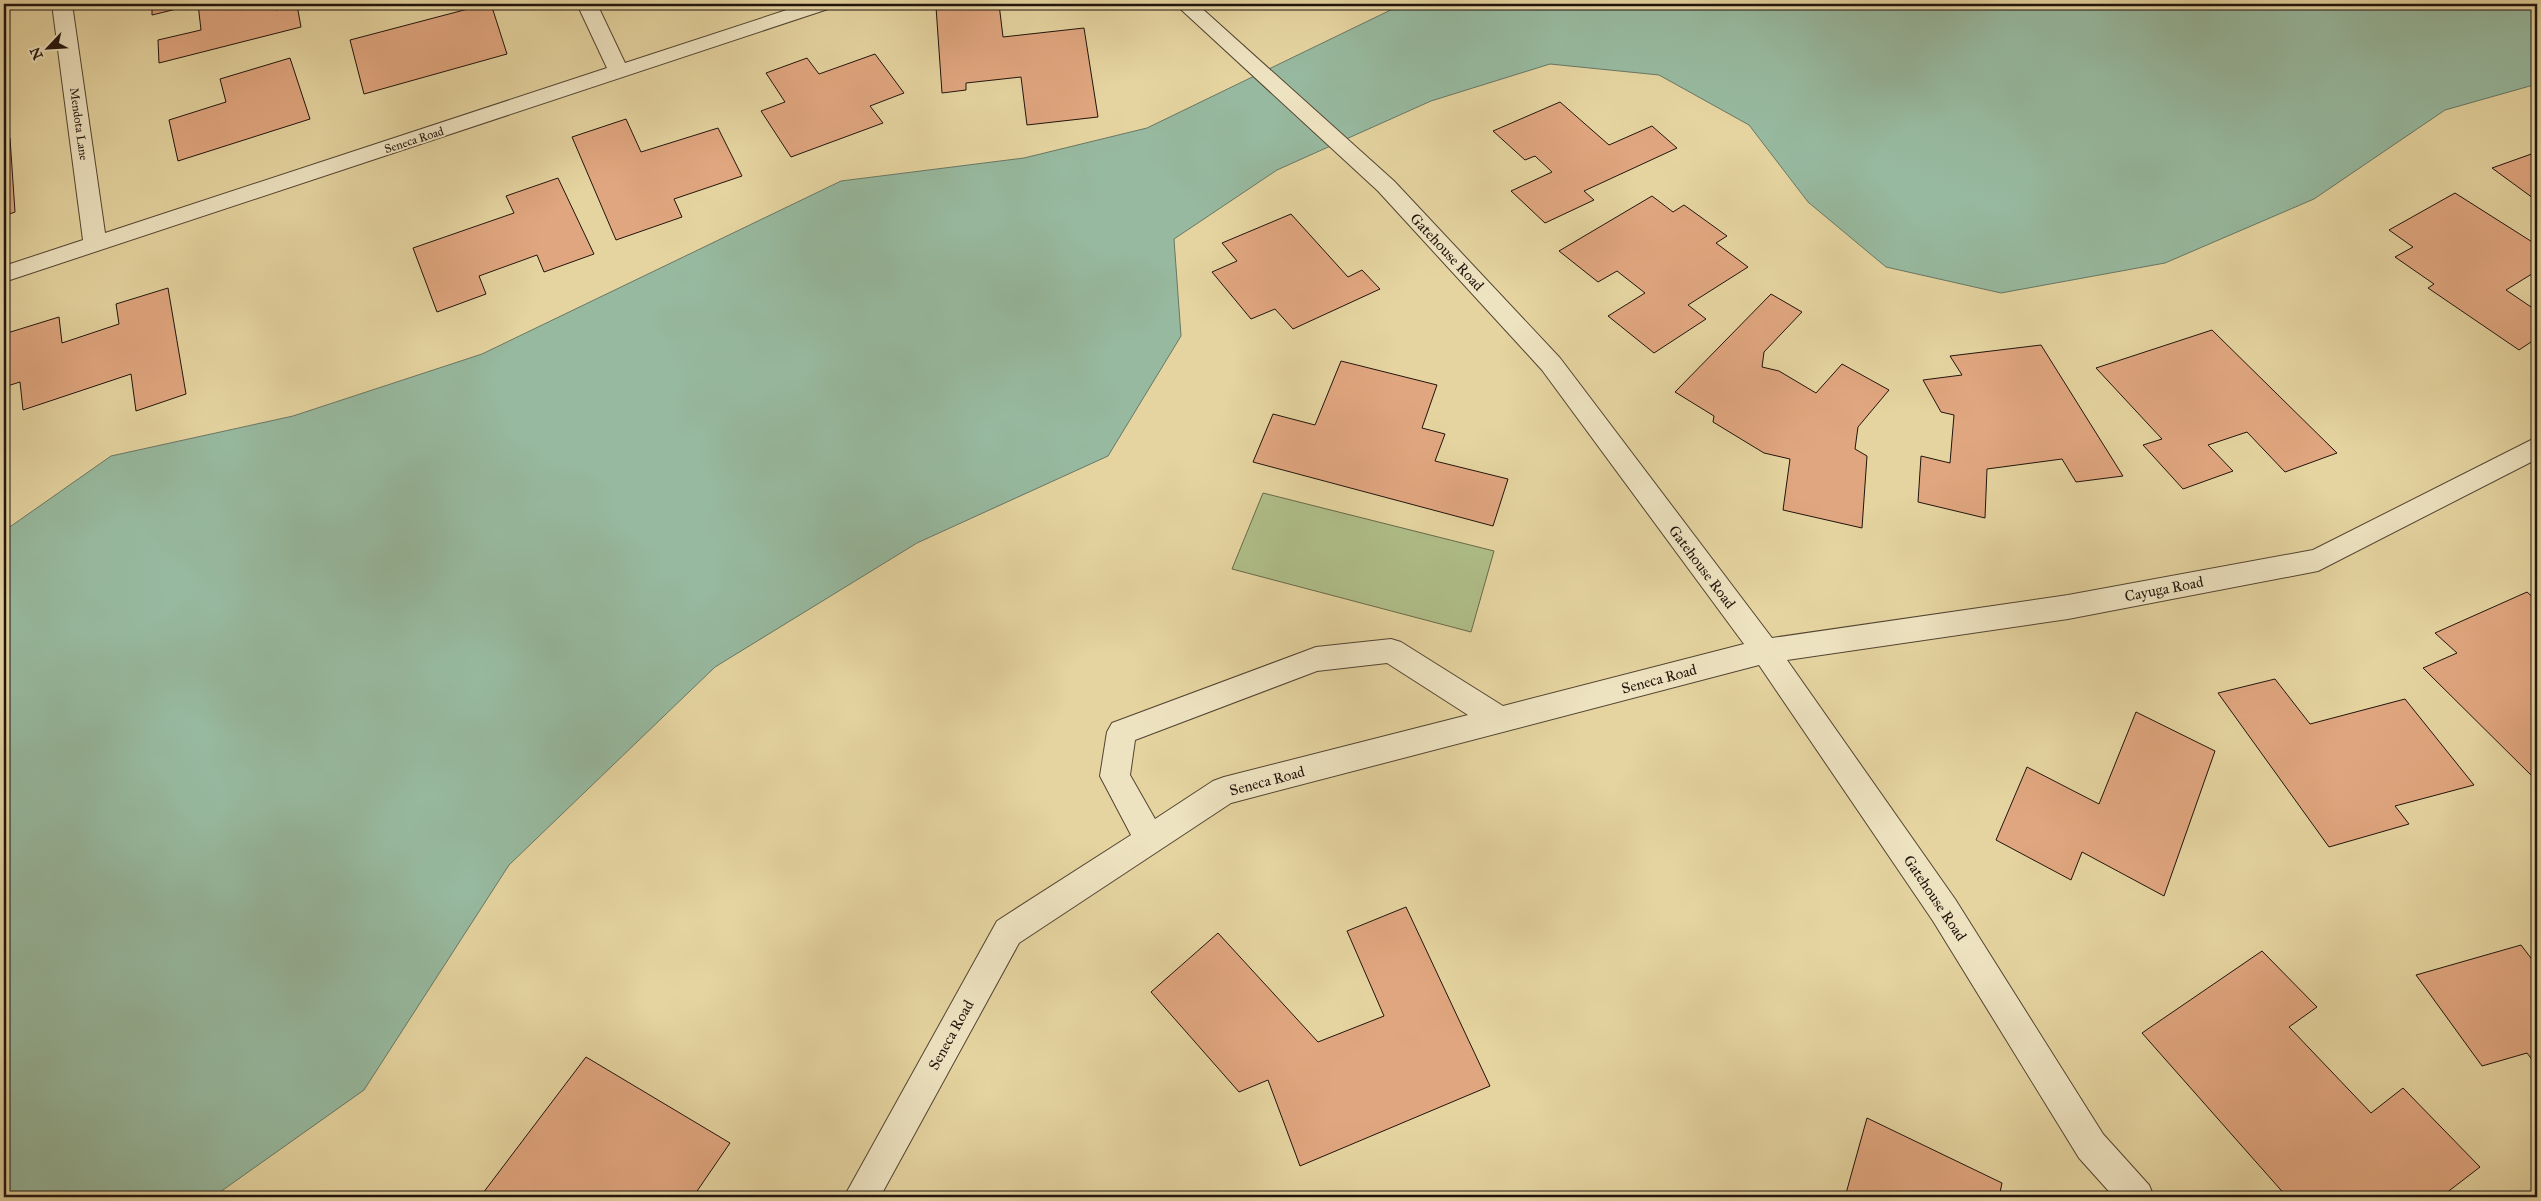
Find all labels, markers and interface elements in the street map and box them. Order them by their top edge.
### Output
north arrow [22,22,72,72]
text: N [26,44,47,62]
street label: Mendota Lane [67,87,91,161]
street label: Seneca Road [383,124,445,156]
street label: Gatehouse Road [1406,209,1488,295]
street label: Gatehouse Road [1665,522,1739,613]
street label: Cayuga Road [2123,572,2205,605]
street label: Seneca Road [1619,660,1699,698]
street label: Seneca Road [1227,762,1307,800]
street label: Gatehouse Road [1900,852,1971,945]
street label: Seneca Road [924,997,978,1073]

